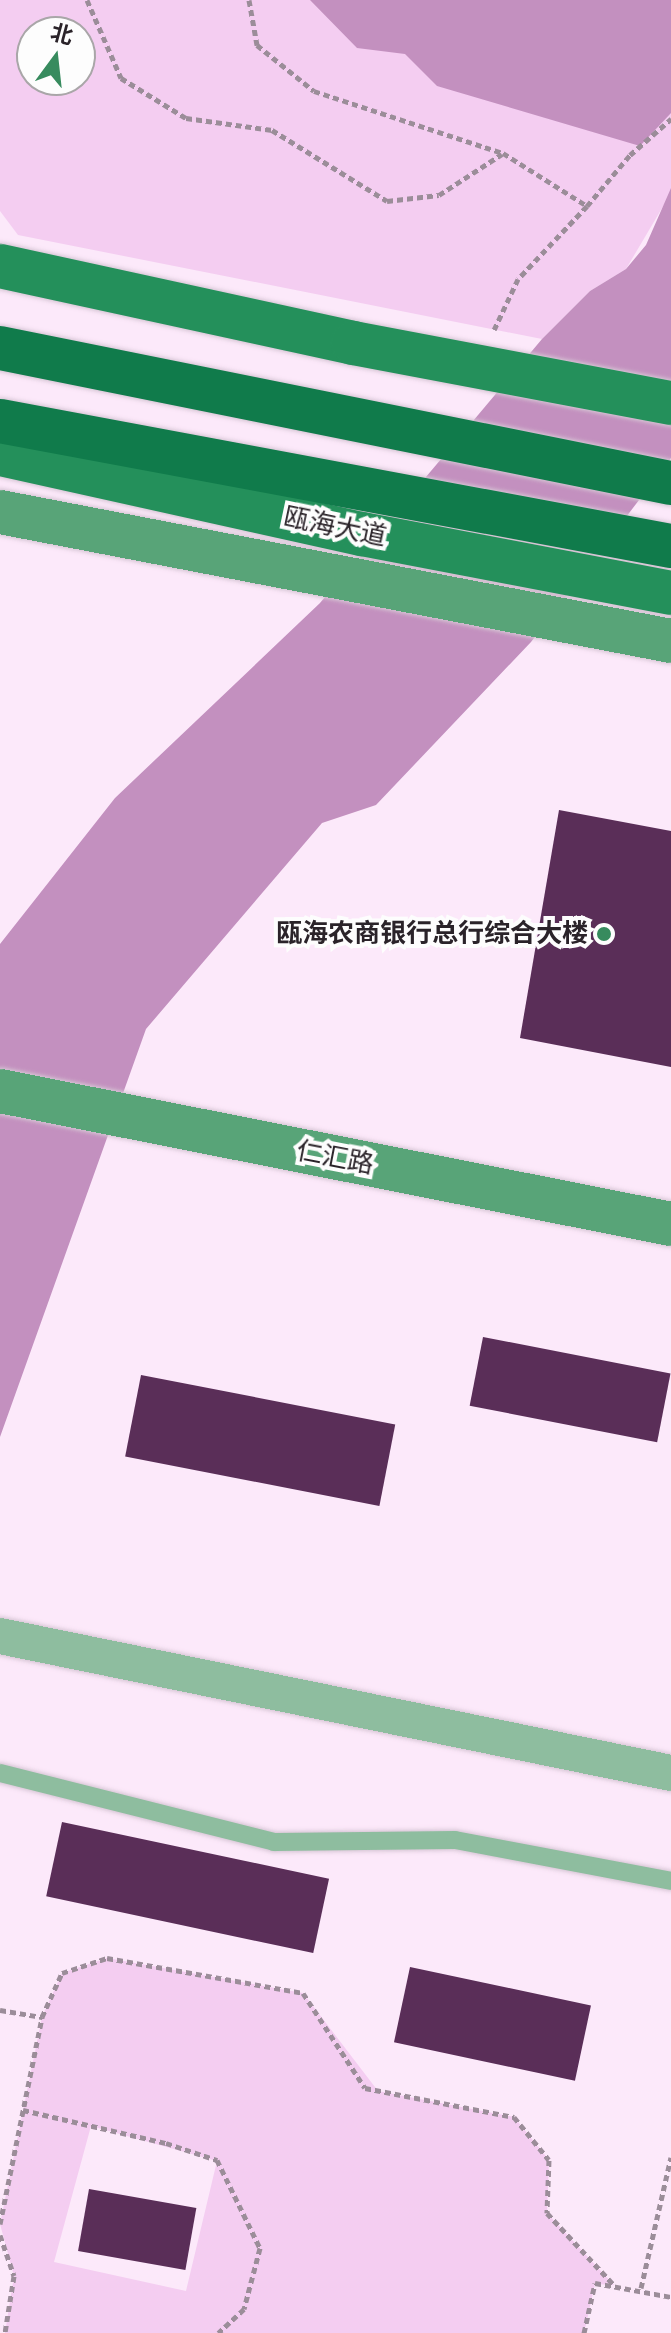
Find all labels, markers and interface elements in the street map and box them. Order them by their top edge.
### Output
north arrow [16,16,96,96]
text: 北 [48,18,76,50]
street label: 瓯海大道 [281,501,389,553]
place label: 瓯海农商银行总行综合大楼 [276,918,588,950]
marker: 瓯海农商银行总行综合大楼 [595,925,613,943]
street label: 仁汇路 [294,1135,376,1181]

